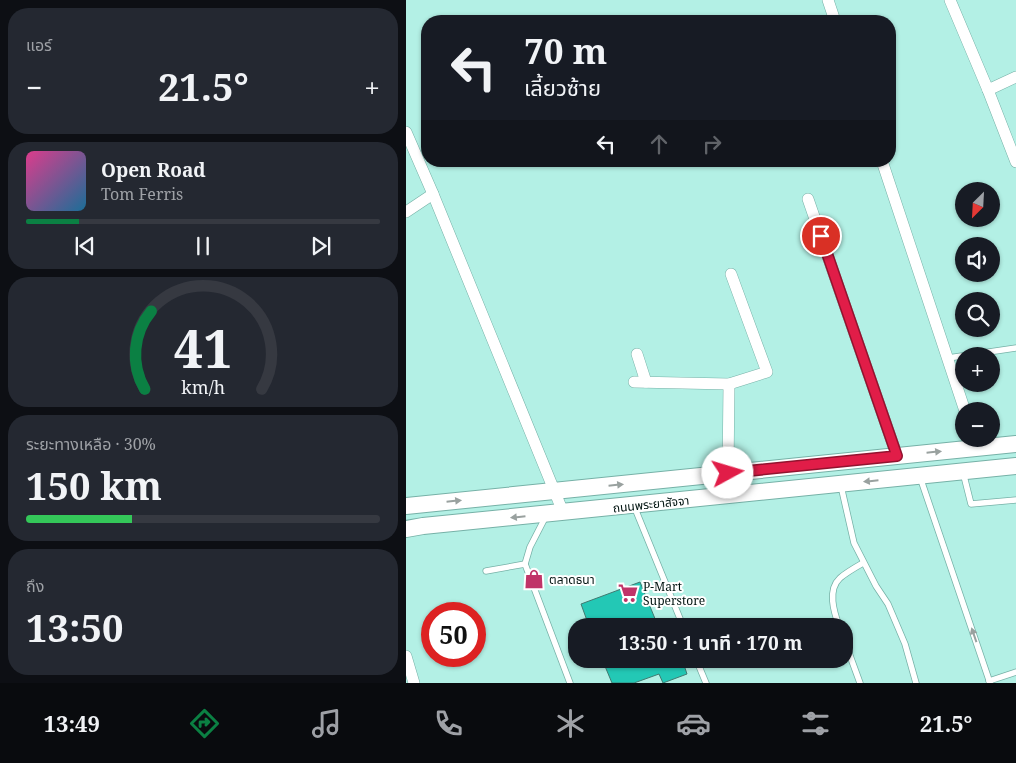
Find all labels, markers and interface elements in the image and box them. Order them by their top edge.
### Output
text: 70 m [524,27,607,74]
text: แอร์ [26,34,52,56]
icon: left [441,35,506,100]
text: 21.5° [158,60,249,112]
text: − [26,68,42,106]
text: + [364,68,380,106]
text: เลี้ยวซ้าย [524,72,601,102]
icon: left [592,130,620,158]
icon: ahead [645,130,673,158]
icon: right [698,130,726,158]
text: Open Road [101,157,206,183]
north arrow [955,182,1000,228]
map controls [955,182,1000,447]
text: Tom Ferris [101,183,183,205]
pin [800,215,842,257]
icon: arrive [807,222,835,250]
icon: previous [71,232,99,260]
icon: pause [189,232,217,260]
icon: next [307,232,335,260]
button: sound [955,237,1000,282]
button: search [955,292,1000,337]
text: 41 [174,312,232,383]
button: + [955,347,1000,392]
text: km/h [181,375,225,399]
button: − [955,402,1000,447]
text: ระยะทางเหลือ · 30% [26,433,156,455]
position arrow [701,446,753,498]
one-way arrow [927,448,943,456]
text: 150 km [26,459,162,511]
one-way arrow [863,477,879,485]
one-way arrow [608,480,624,488]
street label: ถนนพระยาสัจจา [612,492,690,516]
one-way arrow [447,497,463,505]
one-way arrow [509,513,525,521]
shop icon: ตลาดธนา [523,568,545,590]
place label: ตลาดธนา [549,571,595,588]
text: ถึง [26,575,44,597]
place label: P-Mart Superstore [643,578,705,609]
supermarket icon: P-Mart Superstore [617,582,639,604]
text: 13:50 [26,601,123,653]
speed limit sign: 50 [421,602,486,667]
one-way arrow [969,627,977,642]
text: 13:50 · 1 นาที · 170 m [619,630,802,656]
icon: directions [187,706,222,741]
icon: music [309,706,344,741]
icon: phone [431,706,466,741]
icon: climate [553,706,588,741]
icon: car [676,706,711,741]
icon: filters [798,706,833,741]
text: 13:49 [44,708,100,738]
text: 21.5° [920,708,972,738]

